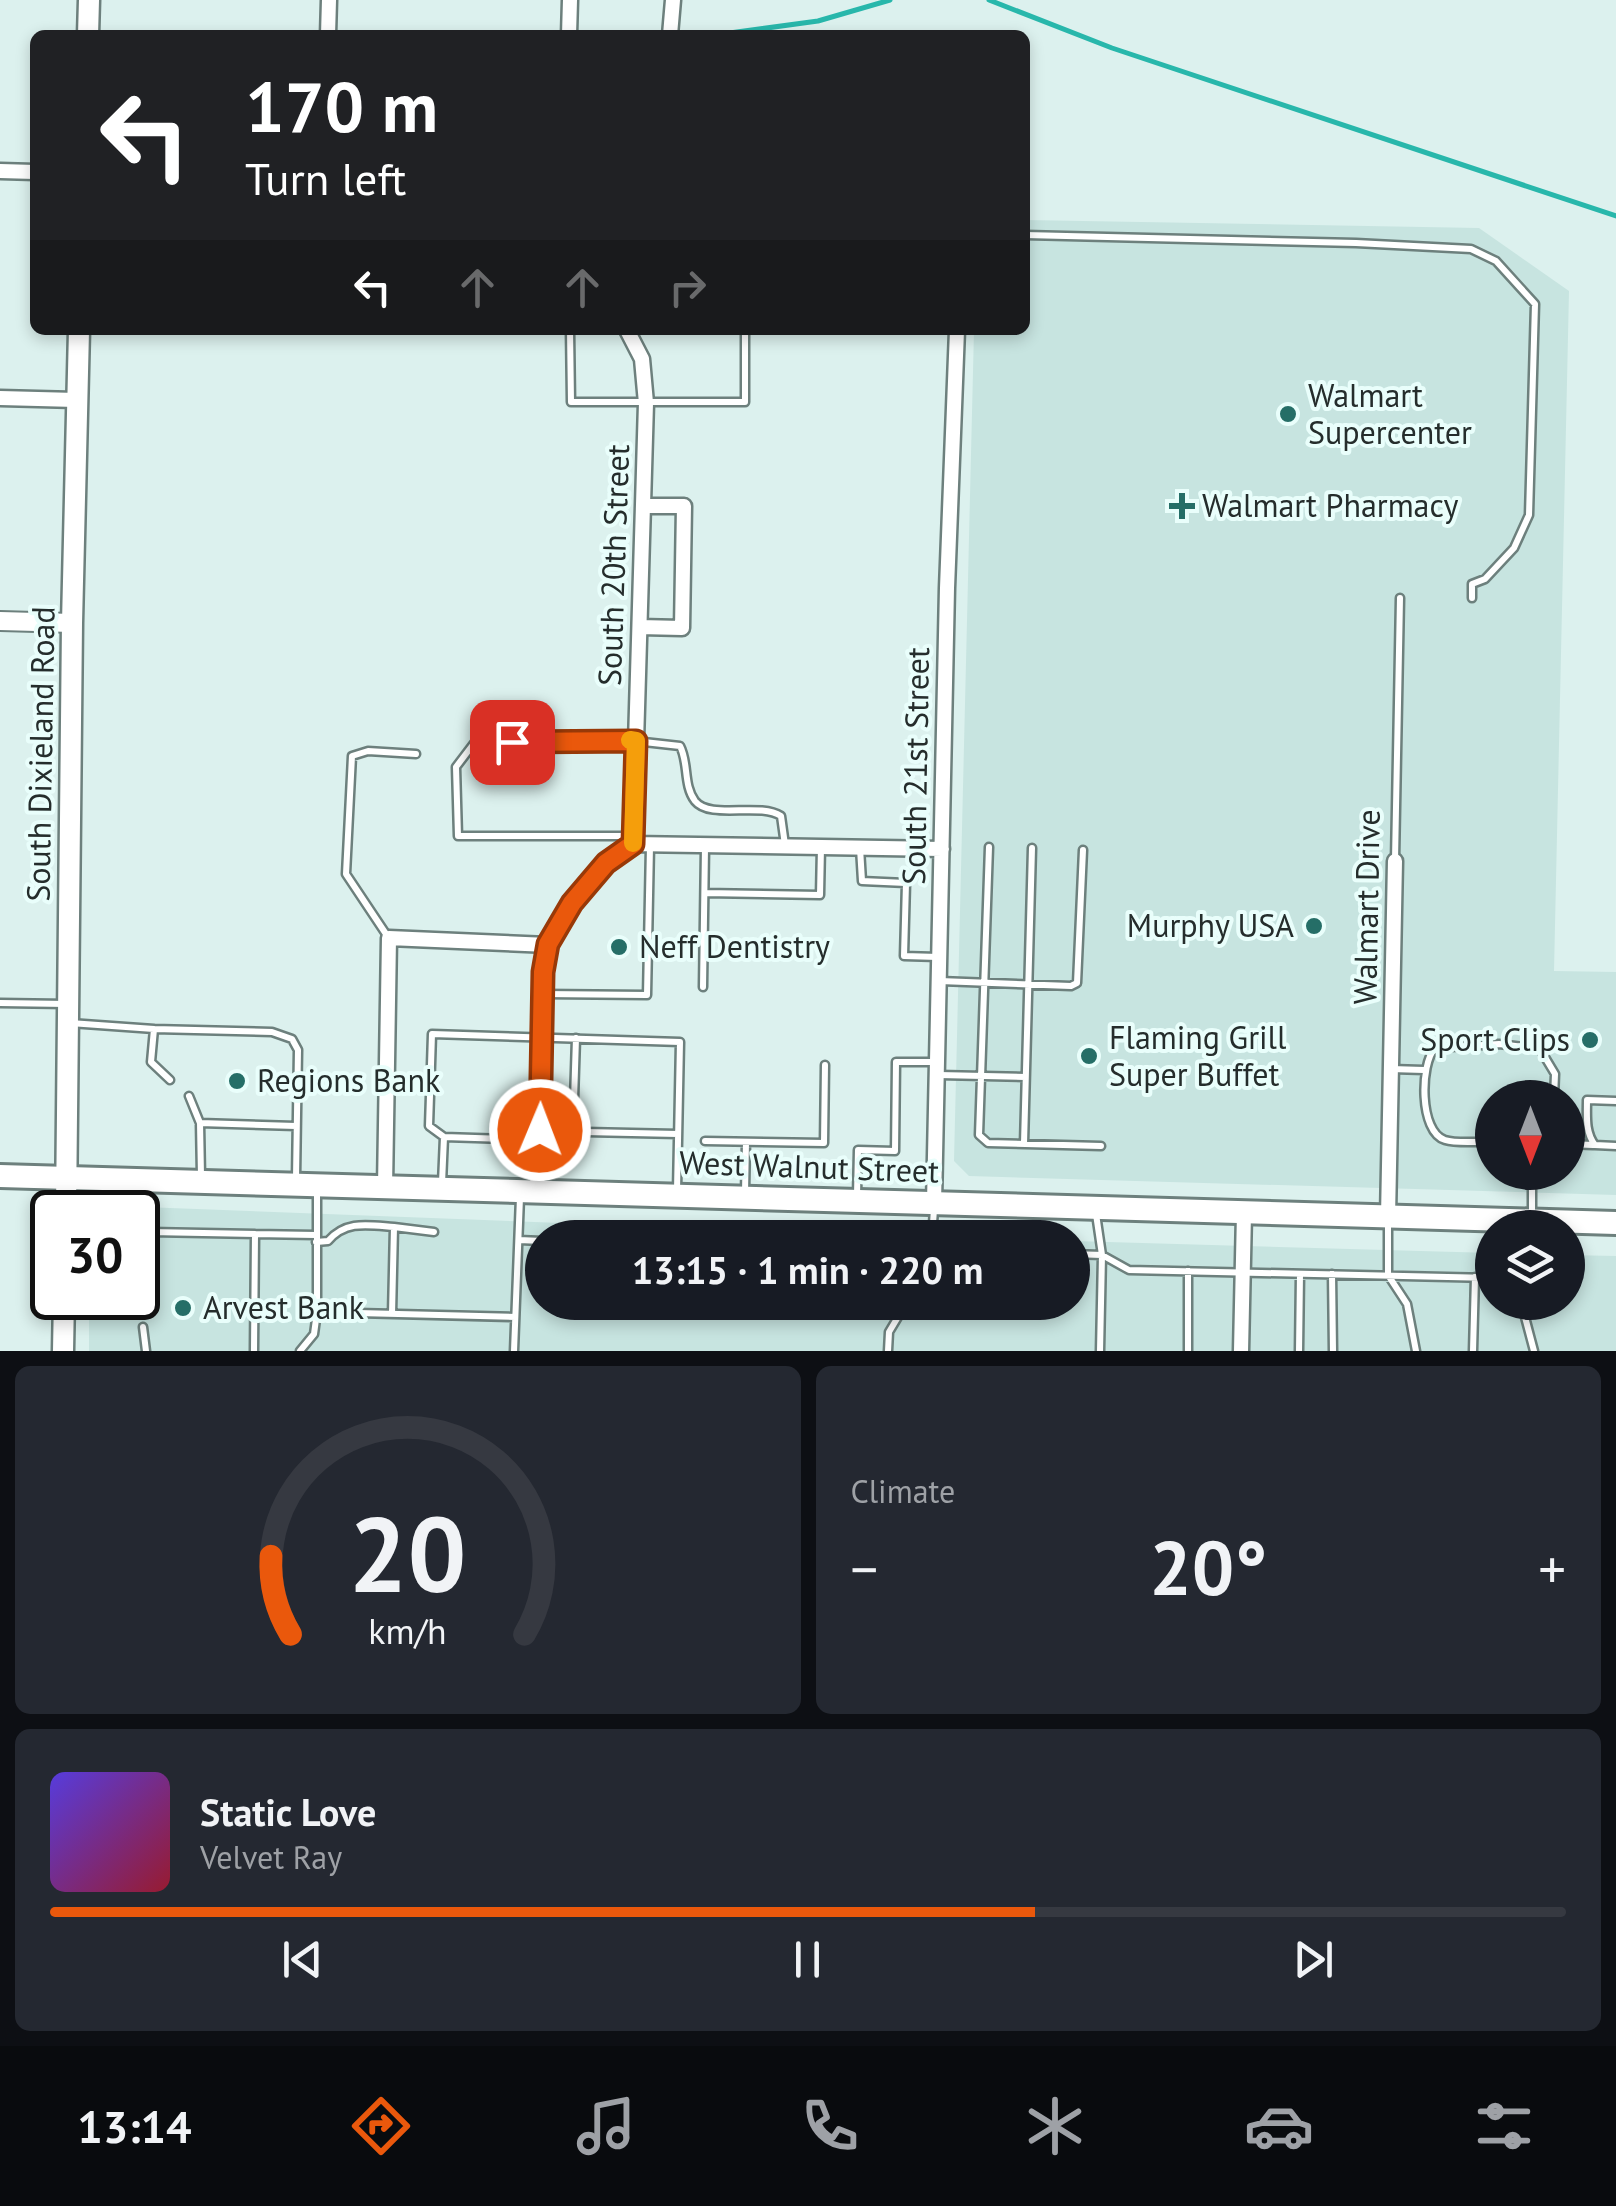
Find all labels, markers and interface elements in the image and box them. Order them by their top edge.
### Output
text: 170 m [245,61,438,151]
icon: left [80,70,210,200]
text: Turn left [245,149,406,207]
icon: left [345,260,400,315]
icon: ahead [450,260,505,315]
icon: ahead [555,260,610,315]
icon: right [660,260,715,315]
place label: Walmart Supercenter [1308,374,1472,453]
marker: Walmart Supercenter [1277,403,1299,425]
street label: South 20th Street [588,443,638,687]
place label: Walmart Pharmacy [1202,484,1459,526]
marker: Walmart Pharmacy [1171,495,1193,517]
street label: South Dixieland Road [16,606,64,902]
street label: South 21st Street [892,647,938,885]
pin [470,700,555,785]
icon: arrive [485,715,540,770]
street label: Walmart Drive [1343,809,1389,1005]
place label: Murphy USA [1127,904,1294,946]
marker: Murphy USA [1303,915,1325,937]
place label: Neff Dentistry [639,925,830,967]
marker: Neff Dentistry [608,936,630,958]
place label: Flaming Grill Super Buffet [1109,1016,1287,1095]
place label: Sport Clips [1420,1018,1570,1060]
marker: Sport Clips [1579,1029,1601,1051]
marker: Flaming Grill Super Buffet [1078,1045,1100,1067]
place label: Regions Bank [257,1059,441,1101]
marker: Regions Bank [226,1070,248,1092]
position arrow [488,1078,592,1182]
north arrow [1475,1080,1585,1190]
map controls [1475,1080,1585,1320]
street label: West Walnut Street [678,1140,940,1192]
speed limit sign: 30 [30,1190,160,1320]
button: layers [1475,1210,1585,1320]
text: 13:15 · 1 min · 220 m [632,1245,983,1294]
place label: Arvest Bank [203,1286,365,1328]
marker: Arvest Bank [172,1297,194,1319]
text: Climate [851,1470,955,1512]
text: 20 [349,1486,467,1621]
text: 20° [1149,1519,1267,1616]
text: − [851,1533,878,1604]
text: + [1538,1533,1566,1604]
text: km/h [369,1608,447,1654]
text: Static Love [200,1787,376,1836]
text: Velvet Ray [200,1836,342,1878]
icon: previous [275,1932,330,1987]
icon: pause [780,1932,835,1987]
icon: next [1286,1932,1341,1987]
icon: directions [346,2091,416,2161]
icon: music [571,2091,641,2161]
icon: phone [795,2091,865,2161]
icon: climate [1020,2091,1090,2161]
icon: car [1244,2091,1314,2161]
icon: filters [1469,2091,1539,2161]
text: 13:14 [77,2097,191,2155]

